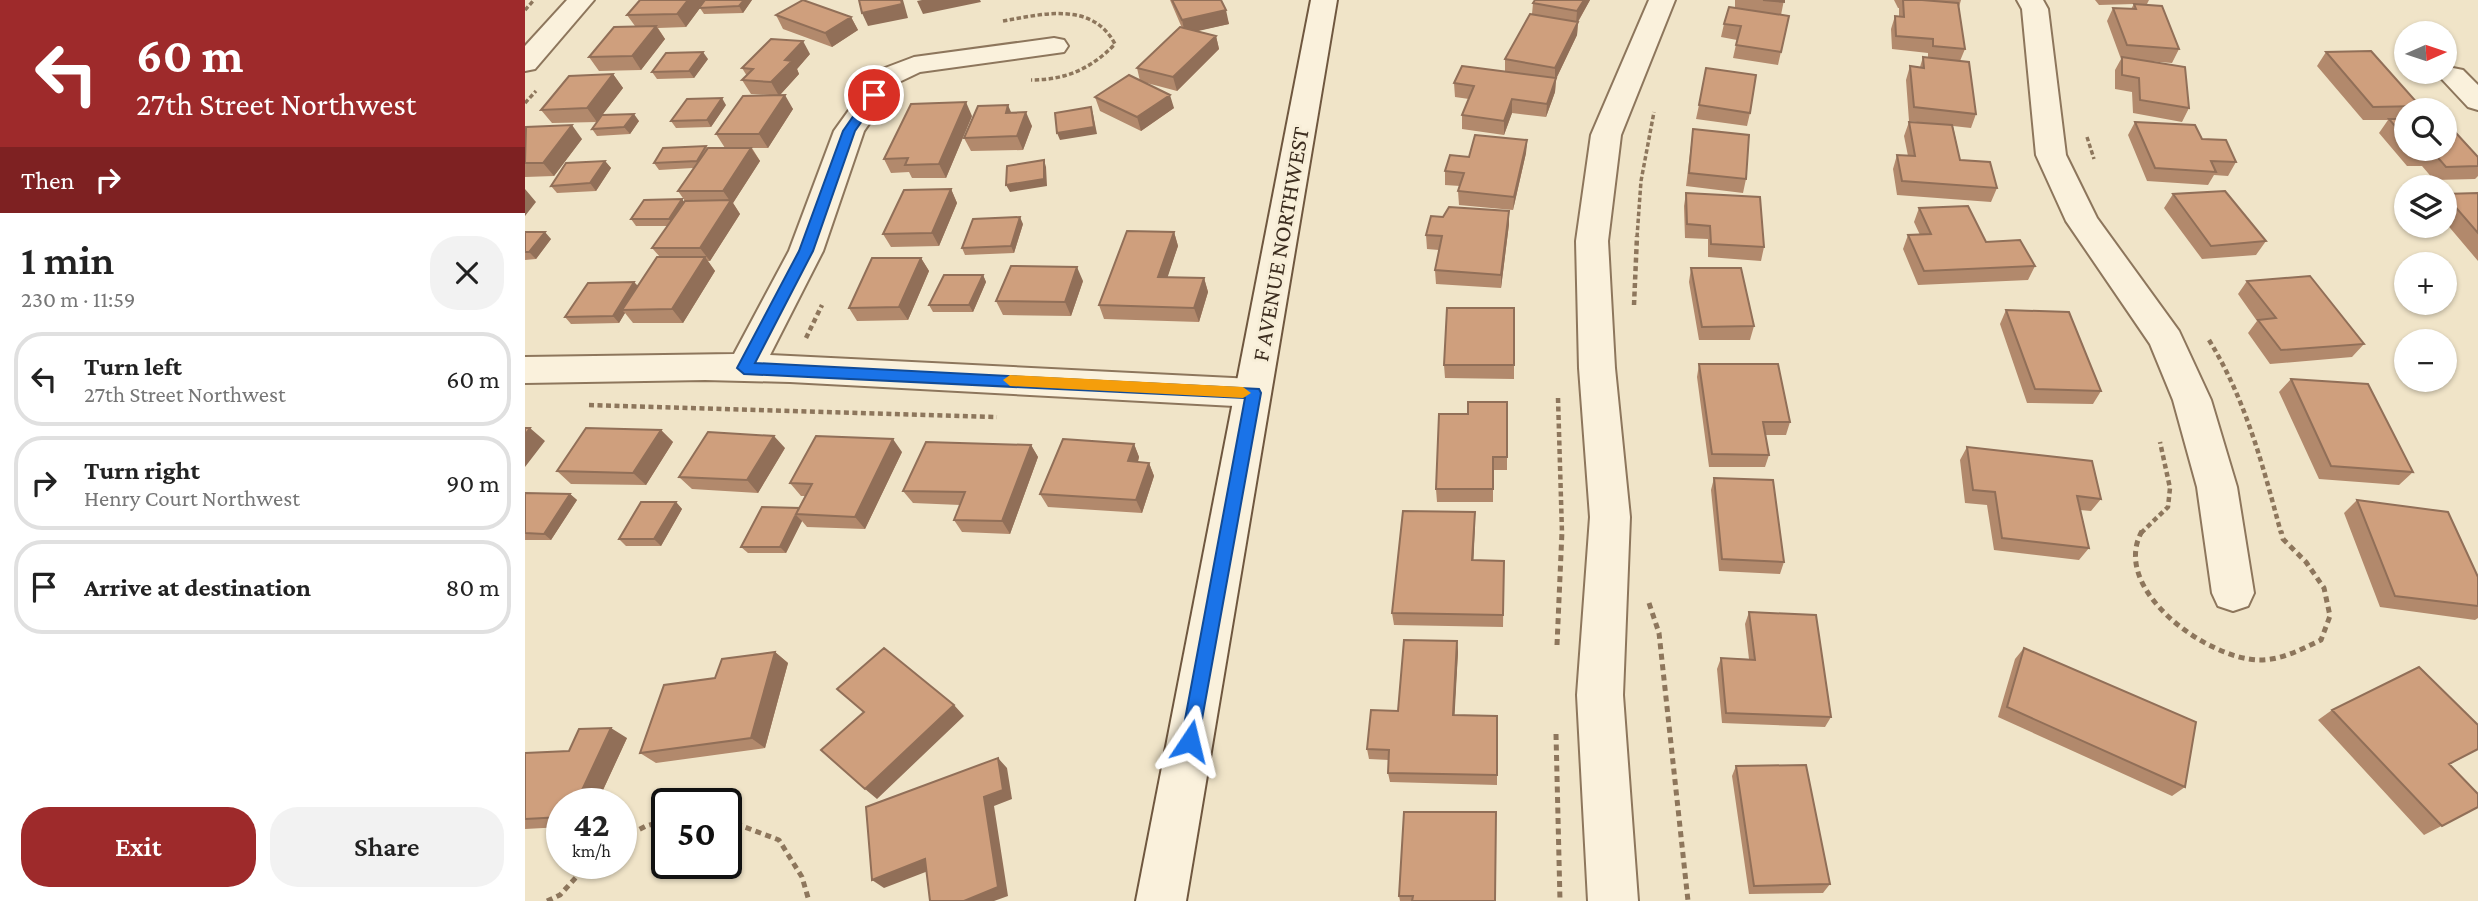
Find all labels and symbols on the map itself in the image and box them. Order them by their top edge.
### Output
north arrow [2394,21,2457,84]
pin [844,65,904,125]
street label: F AVENUE NORTHWEST [1246,125,1314,363]
position arrow [1153,704,1227,778]
speed limit sign: 50 [651,788,742,879]

